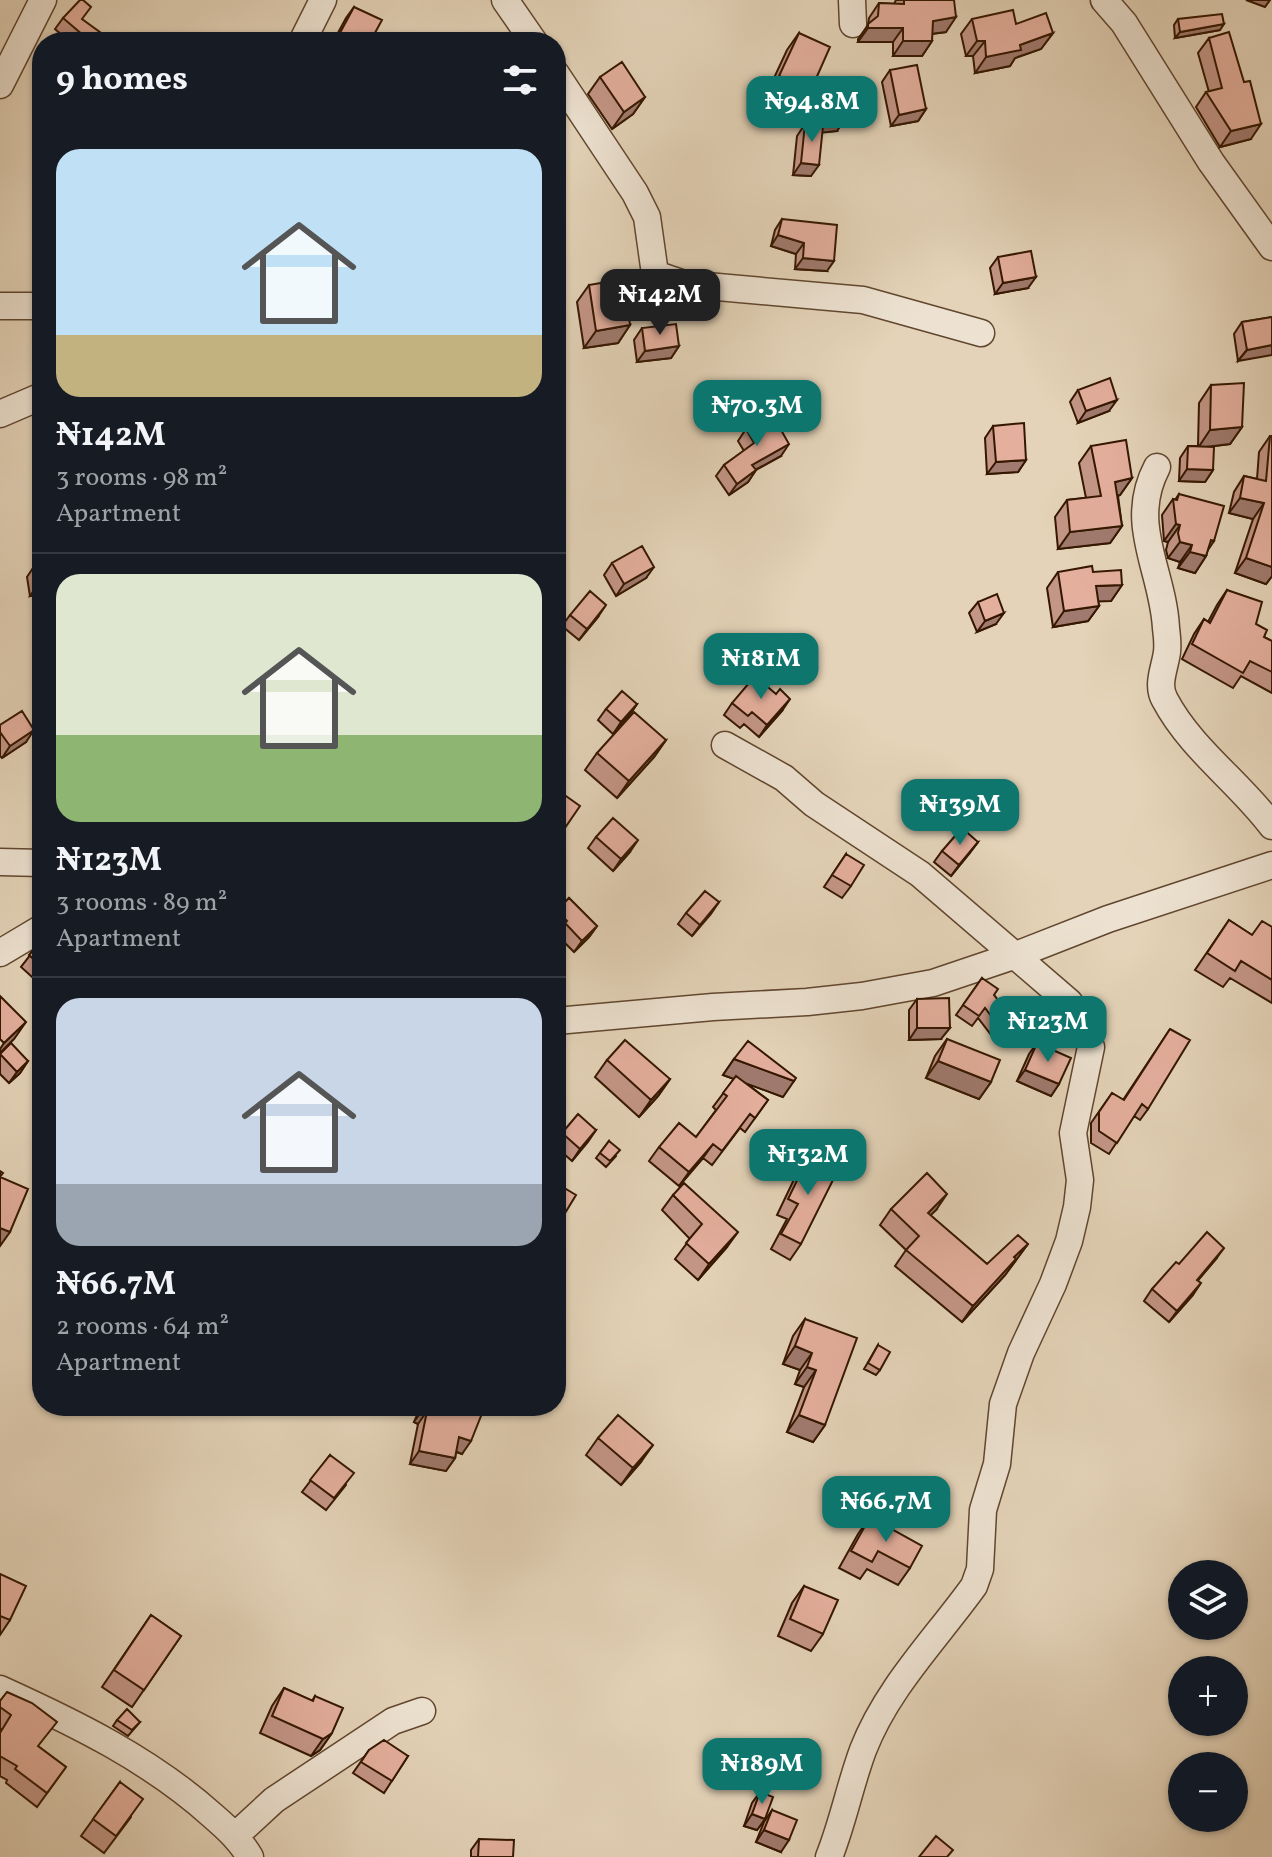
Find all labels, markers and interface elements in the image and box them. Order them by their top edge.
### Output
text: 9 homes [56,57,188,104]
icon: filters [498,58,542,102]
pin: ₦94.8M [747,76,877,144]
text: ₦94.8M [764,84,860,120]
icon: home [227,201,371,345]
pin: ₦142M [604,269,716,337]
text: ₦142M [618,277,702,313]
pin: ₦70.3M [692,380,822,448]
text: ₦70.3M [711,388,803,424]
text: ₦142M [56,413,165,460]
text: 3 rooms · 98 m² [56,460,227,496]
text: Apartment [56,496,181,532]
icon: home [227,626,371,770]
pin: ₦181M [705,633,817,701]
text: ₦181M [721,641,801,677]
pin: ₦139M [904,779,1016,847]
text: ₦139M [919,787,1001,823]
text: ₦123M [56,838,162,885]
text: 3 rooms · 89 m² [56,885,227,921]
text: Apartment [56,921,181,957]
pin: ₦123M [992,996,1104,1064]
text: ₦123M [1008,1004,1088,1040]
icon: home [227,1050,371,1194]
pin: ₦132M [752,1129,864,1197]
text: ₦132M [767,1137,849,1173]
text: ₦66.7M [56,1262,176,1309]
text: 2 rooms · 64 m² [56,1309,229,1345]
text: Apartment [56,1345,181,1381]
pin: ₦66.7M [821,1476,951,1544]
text: ₦66.7M [840,1484,932,1520]
map controls [1168,1560,1248,1832]
button: layers [1168,1560,1248,1640]
button: + [1168,1656,1248,1736]
pin: ₦189M [706,1738,818,1806]
text: ₦189M [721,1746,803,1782]
button: − [1168,1752,1248,1832]

